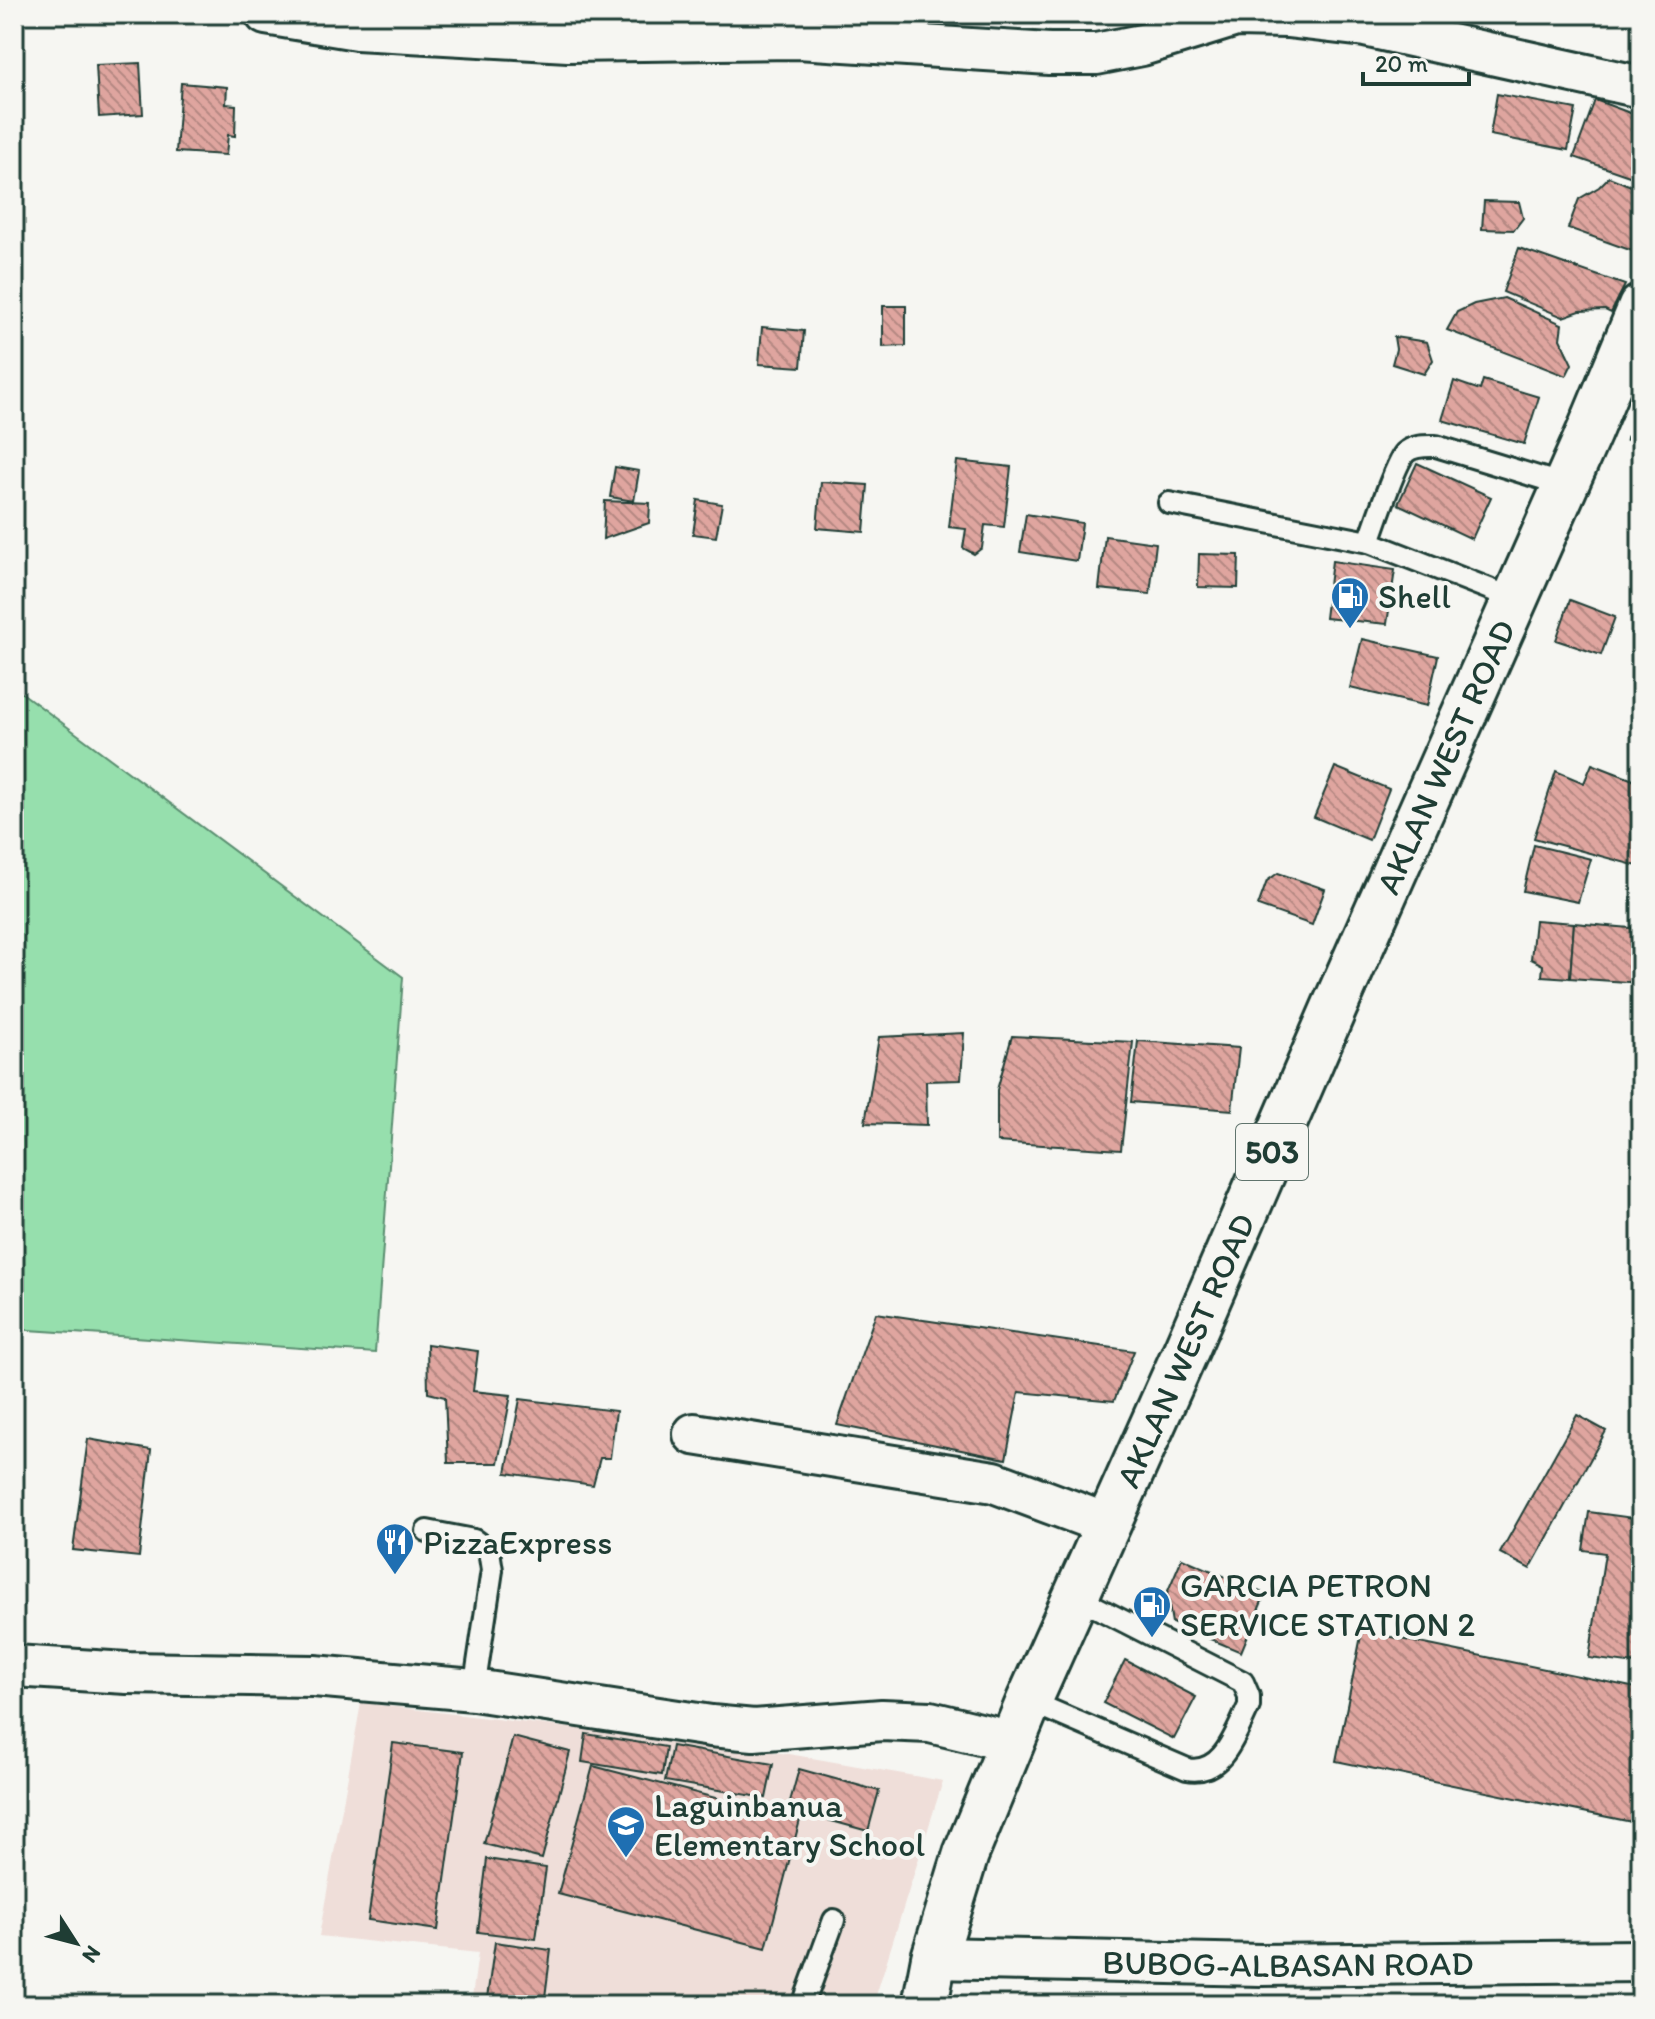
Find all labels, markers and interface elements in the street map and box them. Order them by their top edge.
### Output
scale bar [1363,36,1469,86]
text: 20 m [1375,49,1428,78]
fuel station icon: Shell [1329,575,1371,630]
place label: Shell [1378,576,1451,617]
street label: AKLAN WEST ROAD [1367,614,1524,900]
road number: 503 [1236,1124,1308,1180]
street label: AKLAN WEST ROAD [1107,1207,1264,1494]
restaurant icon: PizzaExpress [374,1521,416,1576]
place label: PizzaExpress [423,1522,612,1563]
place label: GARCIA PETRON SERVICE STATION 2 [1180,1565,1475,1645]
fuel station icon: GARCIA PETRON SERVICE STATION 2 [1131,1584,1173,1639]
place label: Laguinbanua Elementary School [654,1785,925,1865]
school or university icon: Laguinbanua Elementary School [605,1804,647,1859]
north arrow [36,1903,116,1983]
text: N [76,1941,107,1968]
street label: BUBOG-ALBASAN ROAD [1102,1942,1474,1986]

